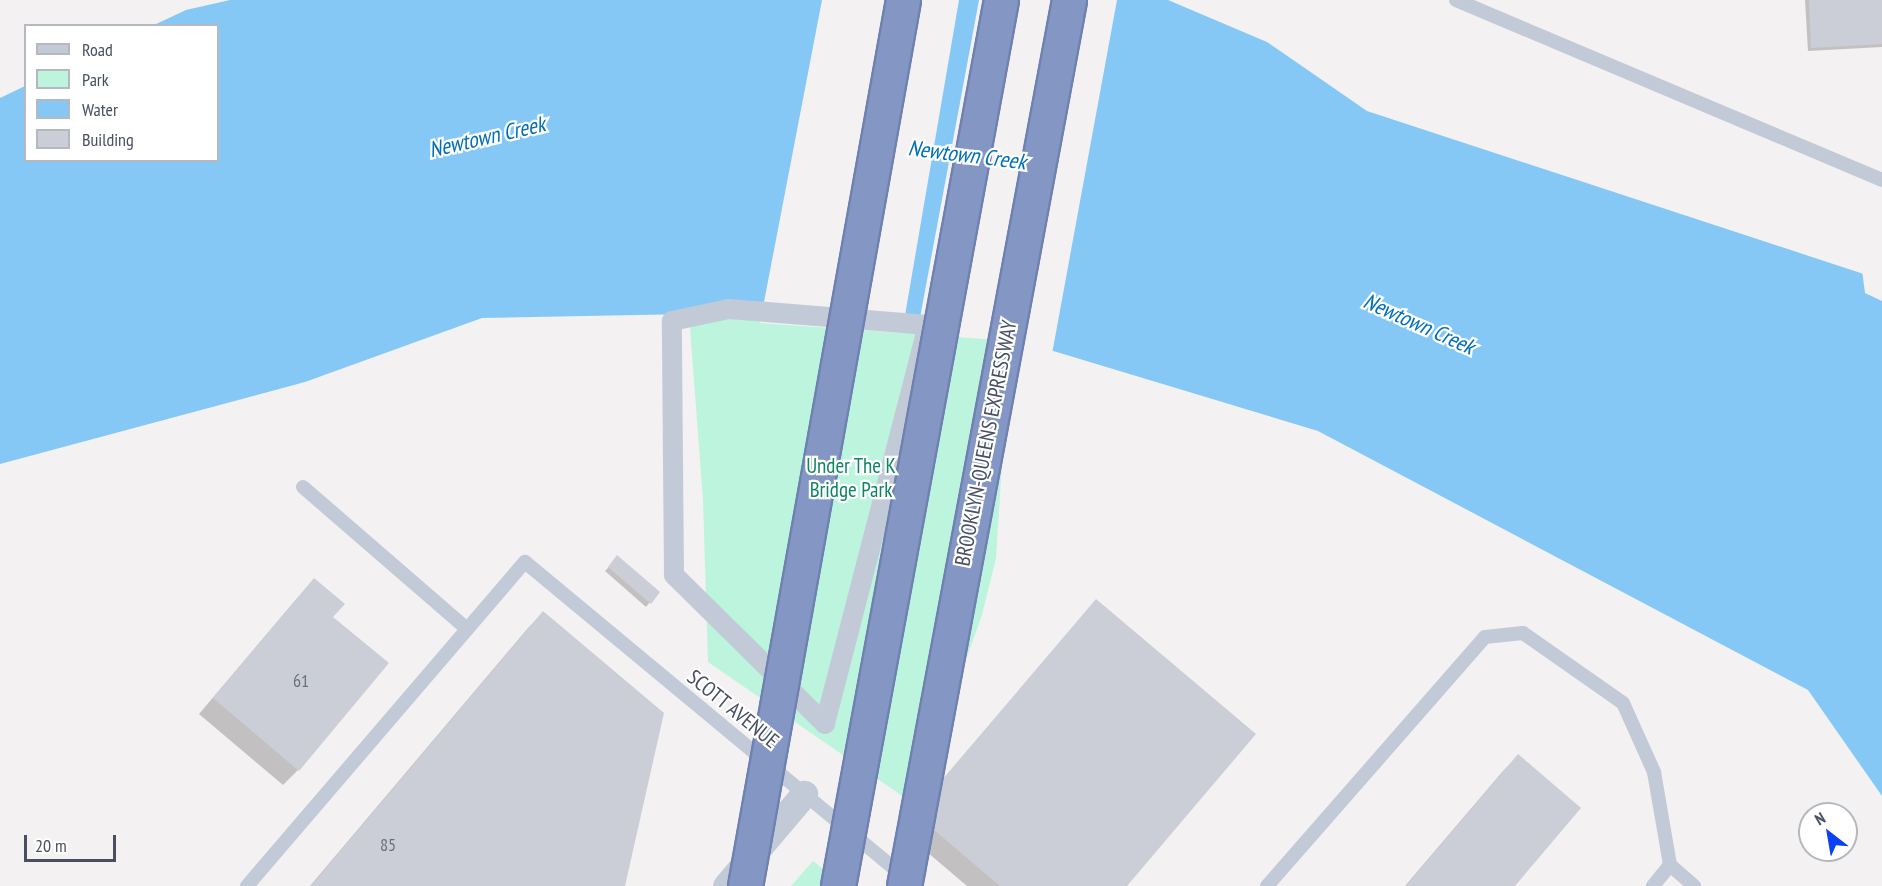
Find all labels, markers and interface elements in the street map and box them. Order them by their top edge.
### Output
legend [24,24,219,162]
text: Road [82,38,113,61]
text: Park [82,68,109,91]
text: Water [82,98,118,121]
water label: Newtown Creek [426,111,548,163]
text: Building [82,128,134,151]
water label: Newtown Creek [907,135,1027,175]
water label: Newtown Creek [1359,288,1479,360]
street label: BROOKLYN-QUEENS EXPRESSWAY [950,318,1022,568]
park label: Under The K Bridge Park [806,453,896,503]
street label: SCOTT AVENUE [682,664,784,754]
house number: 61 [293,670,309,692]
north arrow [1798,802,1858,862]
text: N [1811,807,1829,829]
scale bar [27,823,118,861]
text: 20 m [35,834,67,857]
house number: 85 [380,834,396,856]

